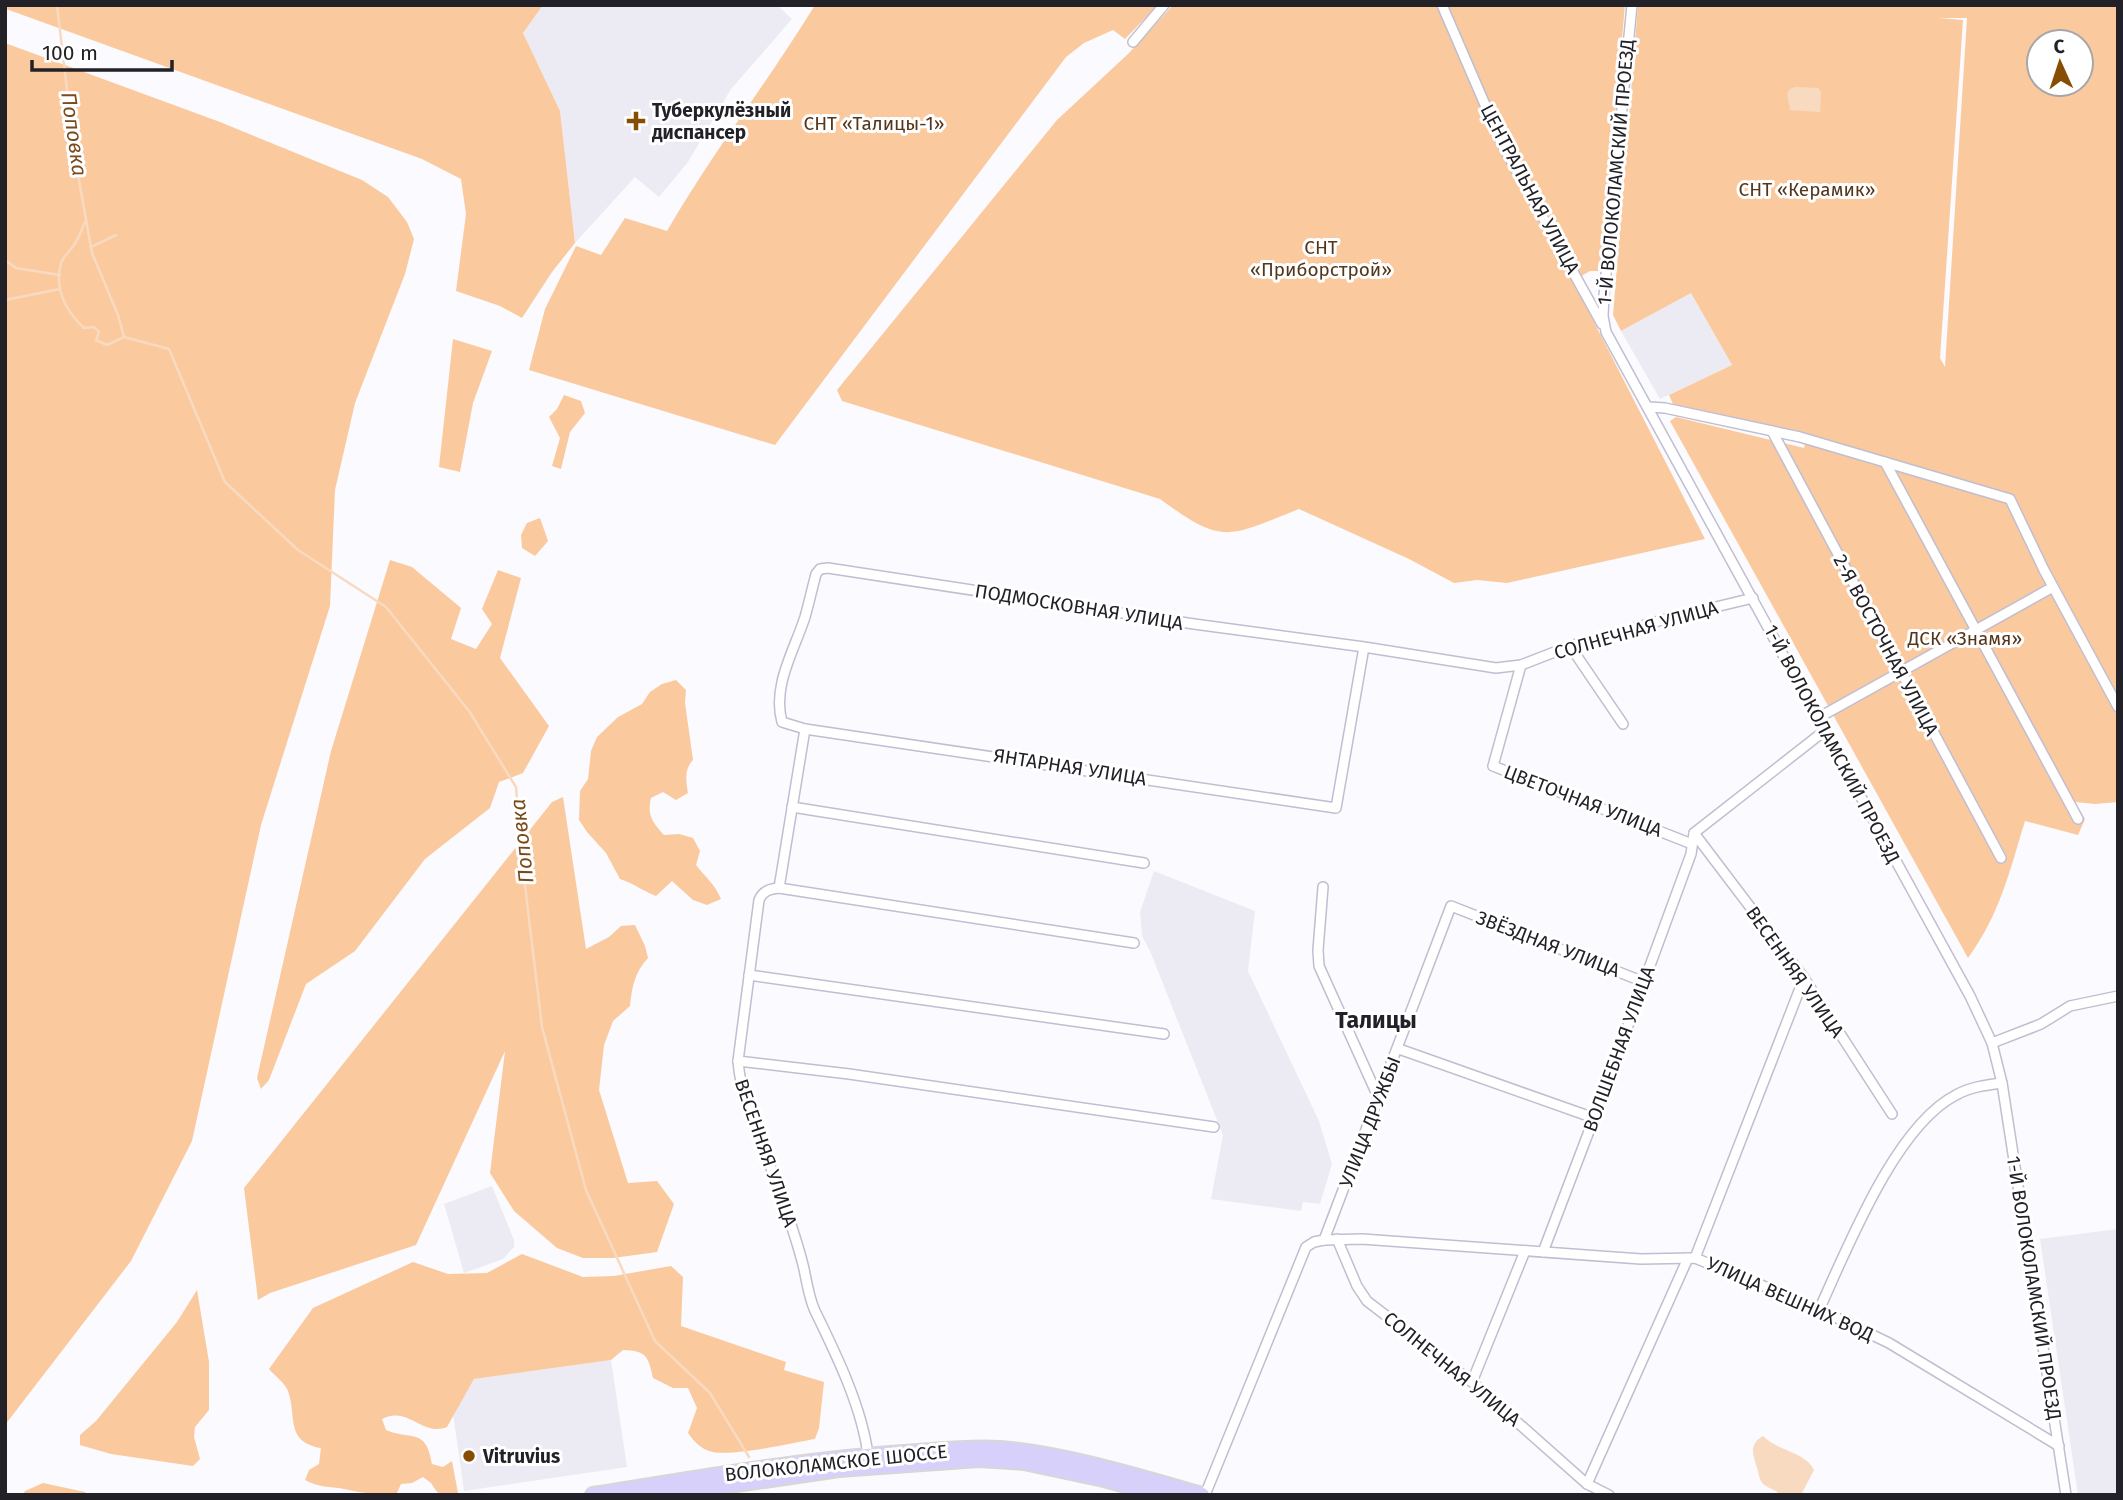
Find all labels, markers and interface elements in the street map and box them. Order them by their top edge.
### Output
scale bar [32,28,172,72]
north arrow [2025,28,2095,98]
text: С [2053,35,2065,58]
street label: 1-Й ВОЛОКОЛАМСКИЙ ПРОЕЗД [1593,38,1639,306]
text: 100 m [42,40,98,66]
water label: Поповка [55,90,93,178]
place label: Туберкулёзный диспансер [652,99,791,144]
street label: ЦЕНТРАЛЬНАЯ УЛИЦА [1475,100,1585,278]
marker: Туберкулёзный диспансер [626,111,646,131]
park label: СНТ «Талицы-1» [804,112,944,135]
park label: СНТ «Керамик» [1739,178,1875,201]
park label: СНТ «Приборстрой» [1250,236,1392,281]
street label: 2-Я ВОСТОЧНАЯ УЛИЦА [1829,551,1944,740]
street label: ПОДМОСКОВНАЯ УЛИЦА [973,579,1185,635]
street label: СОЛНЕЧНАЯ УЛИЦА [1551,596,1721,664]
street label: 1-Й ВОЛОКОЛАМСКИЙ ПРОЕЗД [1759,621,1905,867]
park label: ДСК «Знамя» [1907,627,2022,650]
street label: ЯНТАРНАЯ УЛИЦА [992,744,1148,790]
street label: ЦВЕТОЧНАЯ УЛИЦА [1501,760,1665,842]
water label: Поповка [505,797,539,885]
street label: ВЕСЕННЯЯ УЛИЦА [1741,902,1849,1042]
street label: ЗВЁЗДНАЯ УЛИЦА [1473,906,1623,982]
street label: ВОЛШЕБНАЯ УЛИЦА [1578,963,1660,1135]
district label: Талицы [1335,1006,1417,1034]
street label: УЛИЦА ДРУЖБЫ [1334,1053,1406,1191]
street label: ВЕСЕННЯЯ УЛИЦА [730,1076,802,1230]
street label: 1-Й ВОЛОКОЛАМСКИЙ ПРОЕЗД [2002,1154,2066,1422]
street label: УЛИЦА ВЕШНИХ ВОД [1703,1252,1877,1346]
street label: СОЛНЕЧНАЯ УЛИЦА [1379,1307,1525,1431]
street label: ВОЛОКОЛАМСКОЕ ШОССЕ [724,1440,948,1486]
place label: Vitruvius [482,1445,560,1468]
marker: Vitruvius [461,1448,477,1464]

